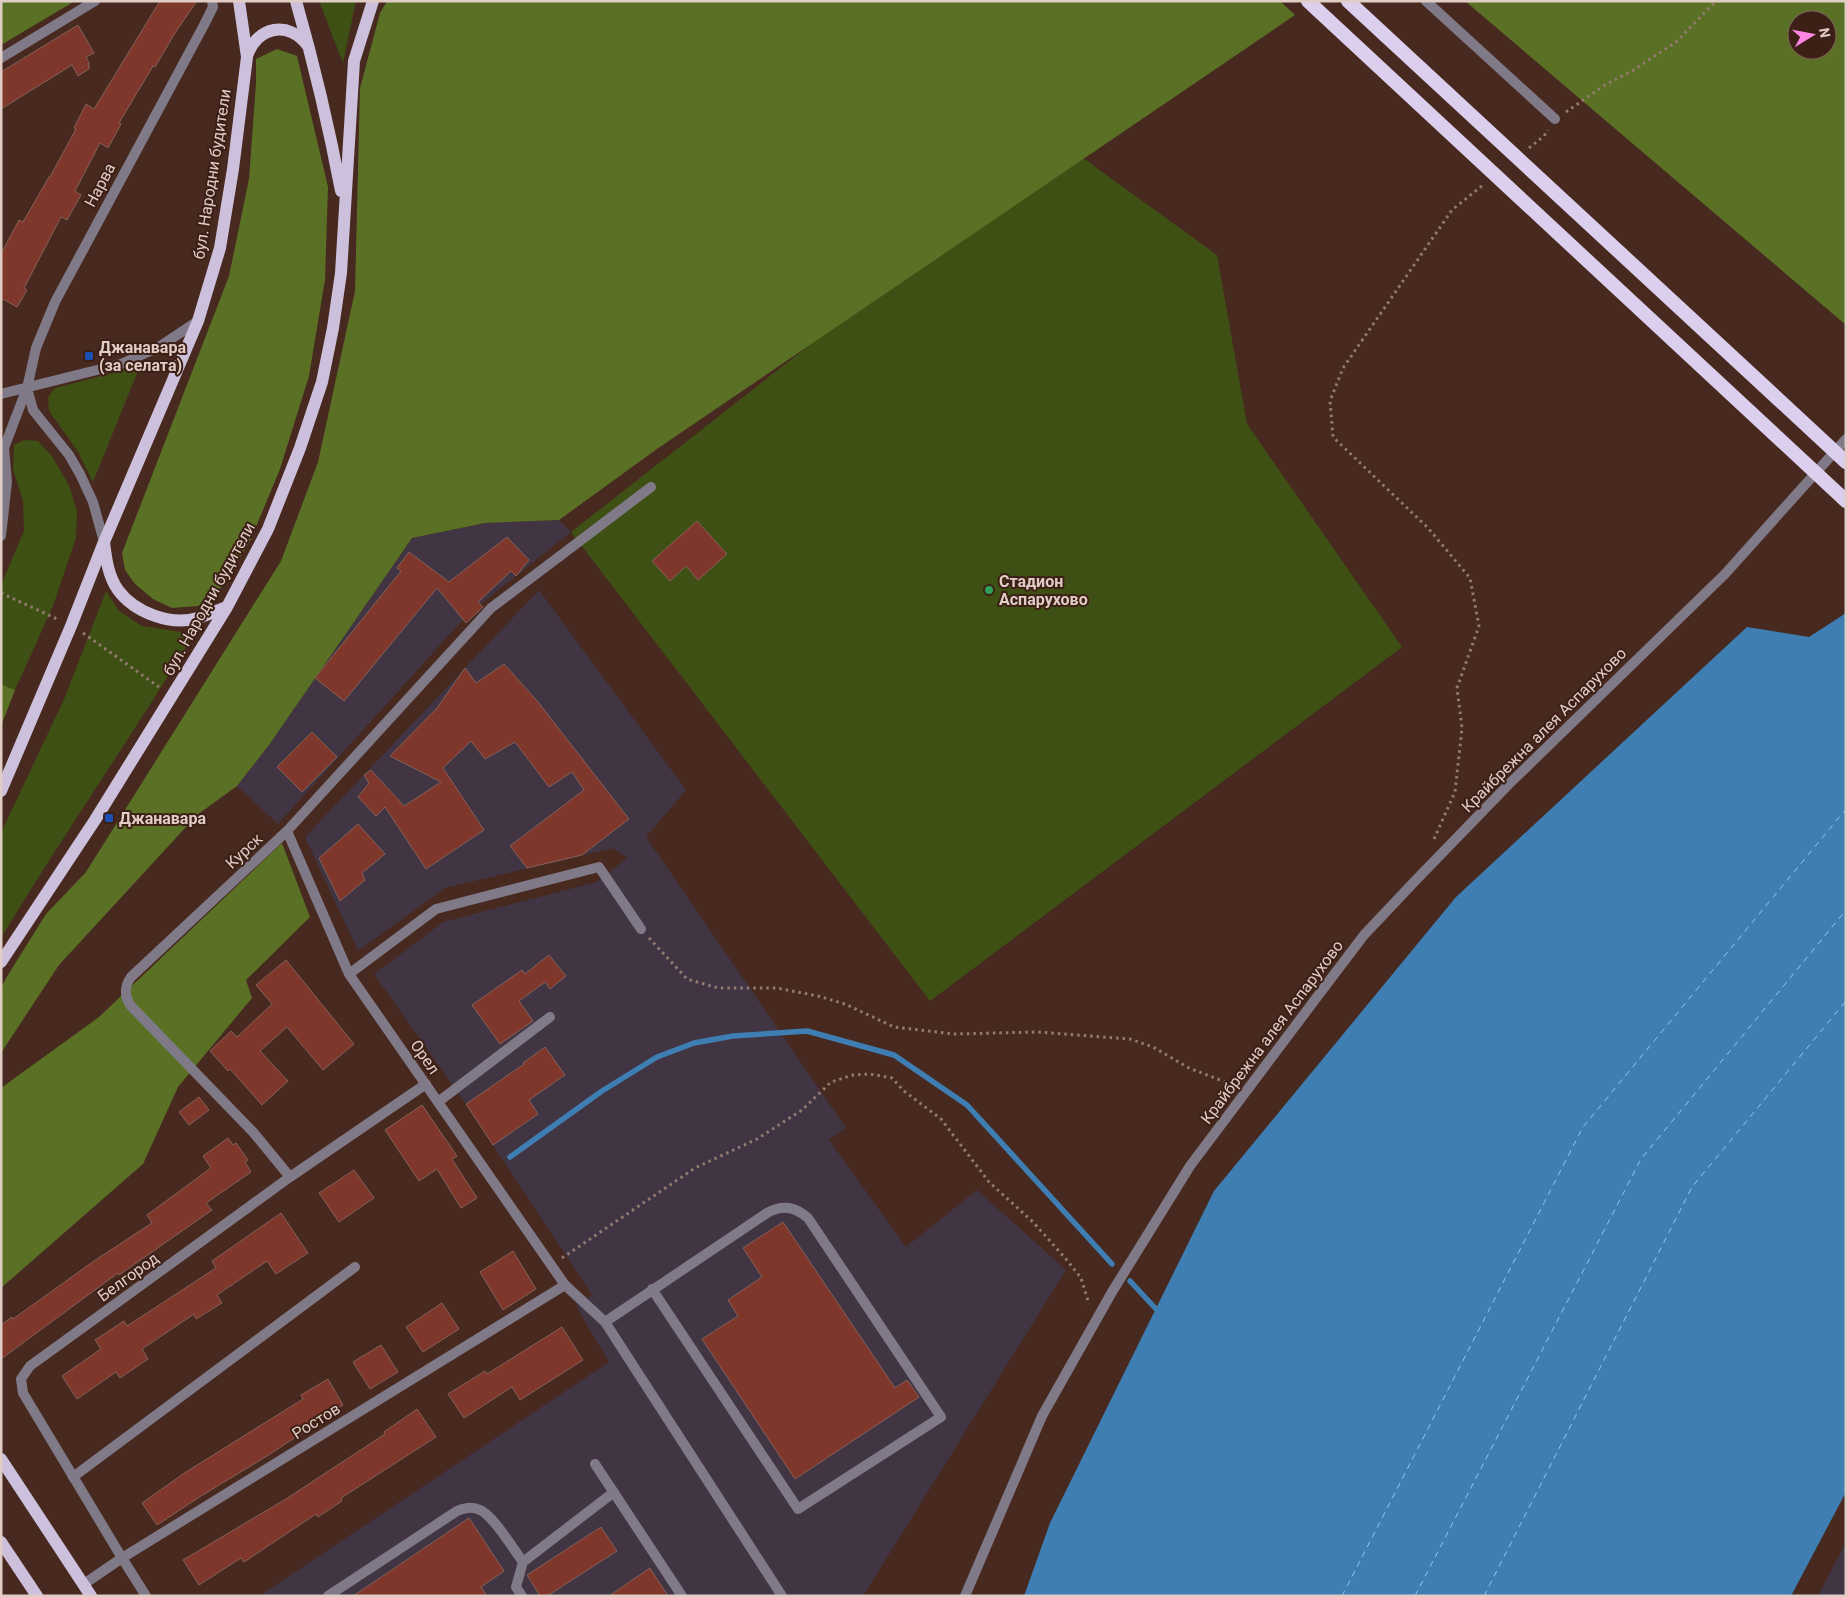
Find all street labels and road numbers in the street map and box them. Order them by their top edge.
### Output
street label: бул. Народни будители [189,87,235,261]
street label: Нарва [81,160,119,210]
street label: бул. Народни будители [159,519,259,679]
street label: Крайбрежна алея Аспарухово [1458,644,1630,816]
street label: Курск [222,829,267,873]
street label: Крайбрежна алея Аспарухово [1197,936,1347,1128]
street label: Орел [406,1036,444,1078]
street label: Белгород [94,1248,162,1305]
street label: Ростов [288,1399,344,1443]

